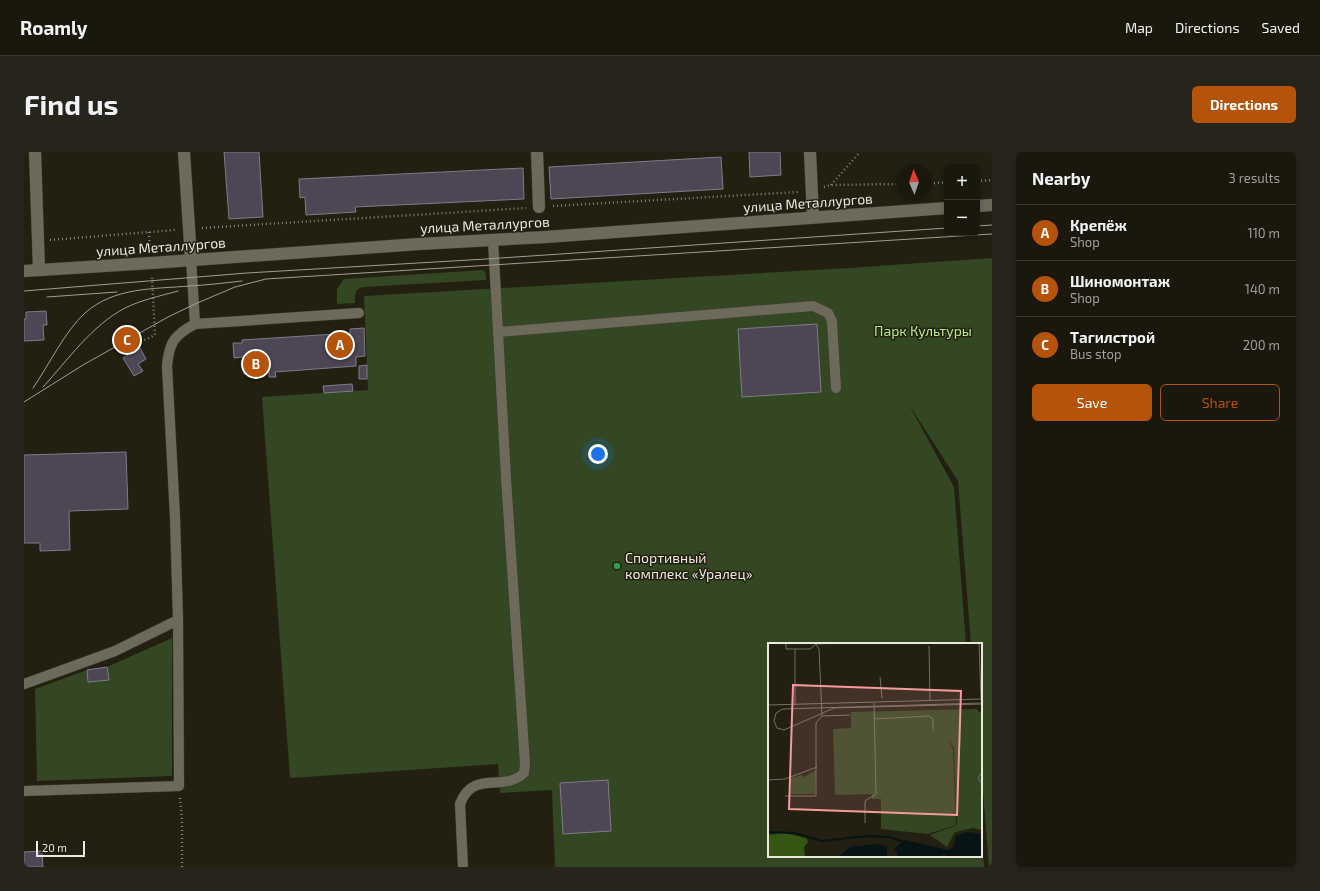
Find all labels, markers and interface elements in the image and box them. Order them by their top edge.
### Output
text: Roamly [20,16,87,39]
text: Map [1125,19,1153,36]
text: Directions [1175,19,1240,36]
text: Saved [1262,19,1300,36]
button: Directions [1192,86,1296,123]
text: Find us [24,87,118,121]
north arrow [896,164,932,200]
map controls [944,164,980,236]
button: + [944,164,980,200]
text: Nearby [1032,168,1090,188]
text: 3 results [1229,170,1280,186]
street label: улица Металлургов [743,189,873,216]
button: − [944,200,980,236]
street label: улица Металлургов [420,213,550,236]
text: Крепёж [1070,216,1127,234]
text: A [1041,225,1049,241]
text: 110 m [1248,225,1280,241]
street label: улица Металлургов [96,233,226,260]
text: Shop [1070,234,1100,250]
text: Шиномонтаж [1070,272,1170,290]
text: B [1041,281,1049,297]
text: 140 m [1245,281,1280,297]
text: Shop [1070,290,1100,306]
park label: Парк Культуры [874,322,972,339]
pin: C [114,325,140,355]
text: Тагилстрой [1070,328,1155,346]
pin: A [327,330,353,360]
text: C [1041,337,1049,353]
text: 200 m [1243,337,1280,353]
text: Bus stop [1070,346,1121,362]
pin: B [243,349,269,379]
button: Save [1032,384,1152,421]
button: Share [1160,384,1280,421]
your location [588,444,608,464]
place label: Спортивный комплекс «Уралец» [625,549,753,582]
marker: Спортивный комплекс «Уралец» [612,561,622,571]
inset map [768,643,982,857]
scale bar [36,839,85,858]
text: 20 m [42,841,67,854]

